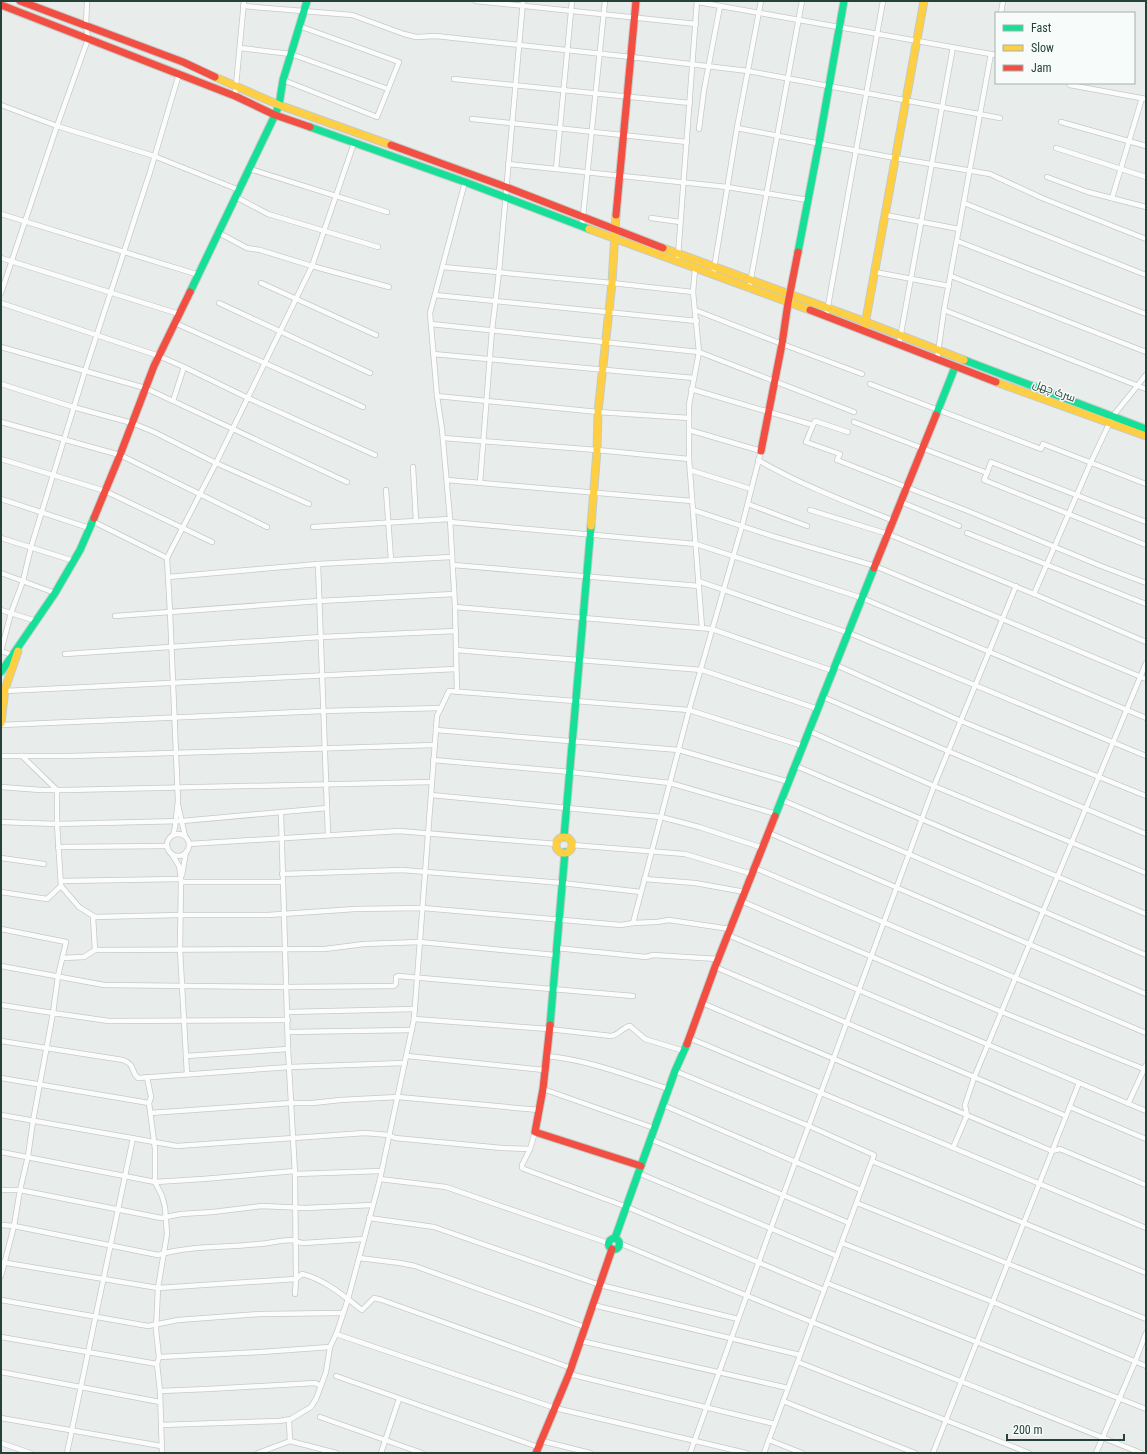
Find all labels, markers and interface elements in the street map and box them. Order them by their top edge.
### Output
legend [995,12,1135,84]
text: Fast [1031,21,1052,35]
text: Slow [1031,41,1054,55]
text: Jam [1031,61,1052,75]
street label: سرک چهل [1031,377,1077,405]
scale bar [1007,1416,1124,1442]
text: 200 m [1013,1423,1043,1437]

